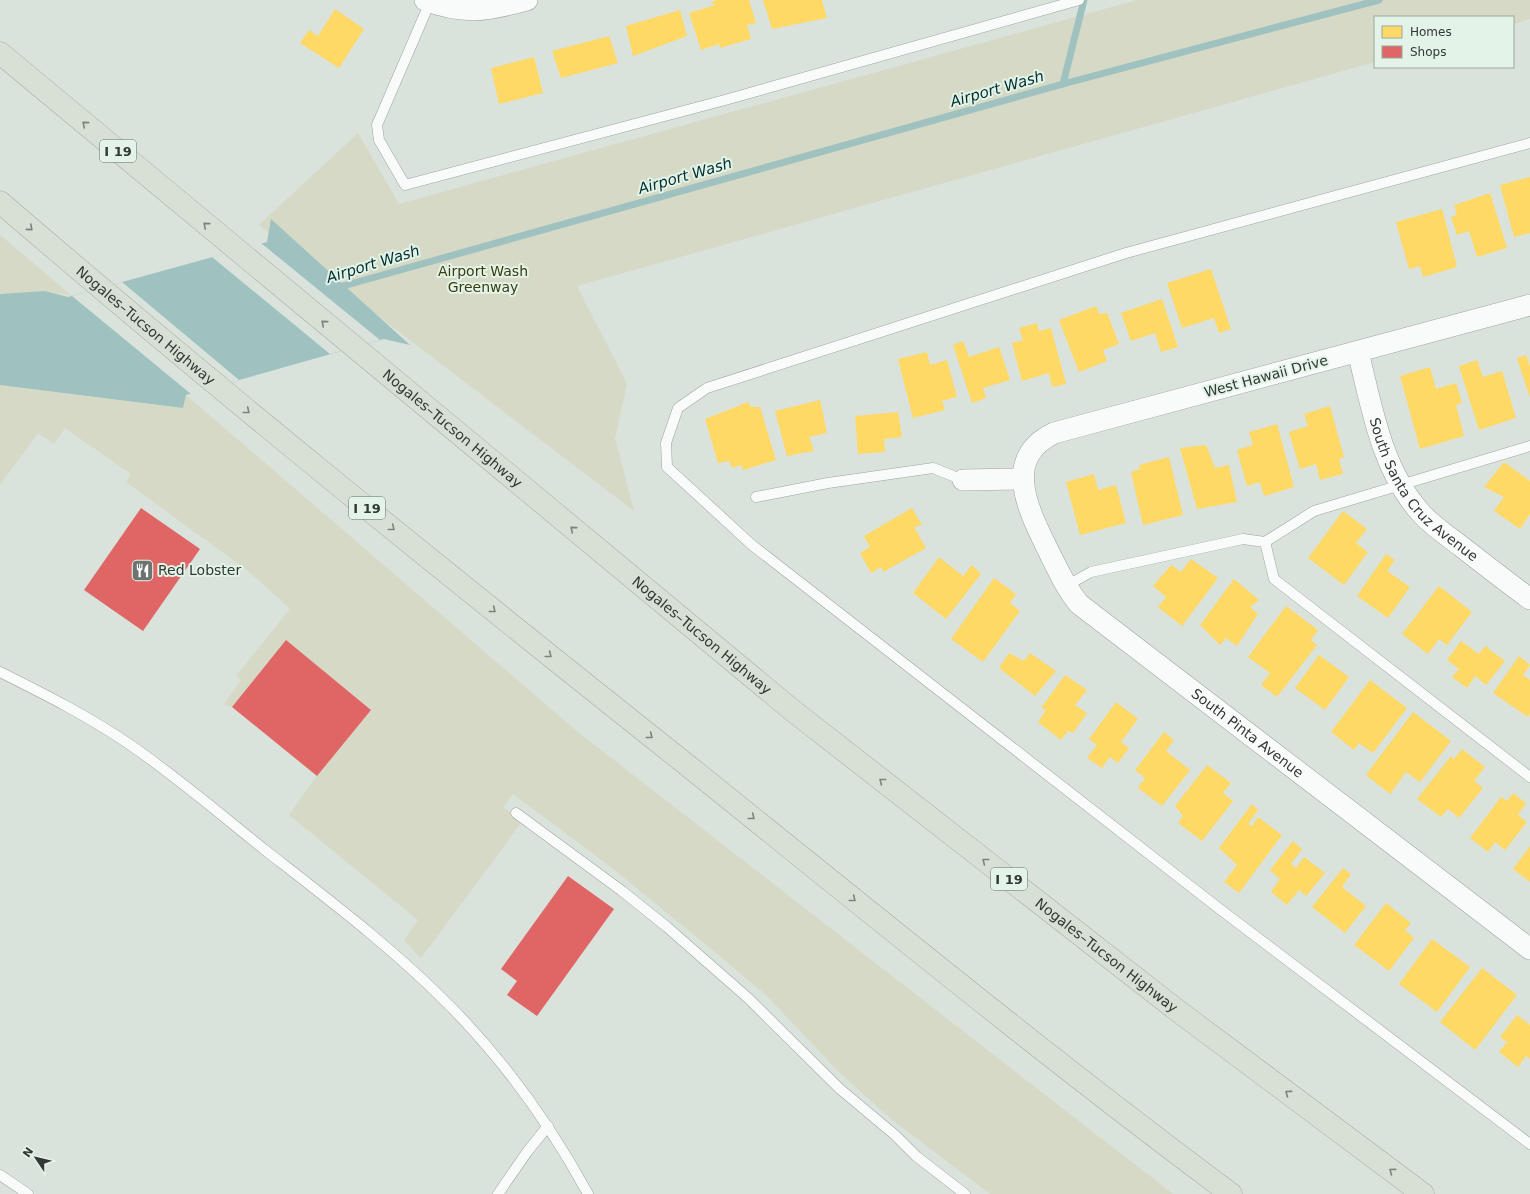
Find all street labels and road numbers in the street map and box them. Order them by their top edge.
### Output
road number: I 19 [100,140,136,162]
street label: Nogales–Tucson Highway [73,263,218,388]
street label: West Hawaii Drive [1202,352,1330,400]
street label: Nogales–Tucson Highway [380,366,525,491]
street label: South Santa Cruz Avenue [1366,416,1481,564]
road number: I 19 [349,497,385,519]
street label: Nogales–Tucson Highway [629,573,775,698]
street label: South Pinta Avenue [1188,685,1307,781]
road number: I 19 [991,868,1027,890]
street label: Nogales–Tucson Highway [1032,895,1181,1016]

